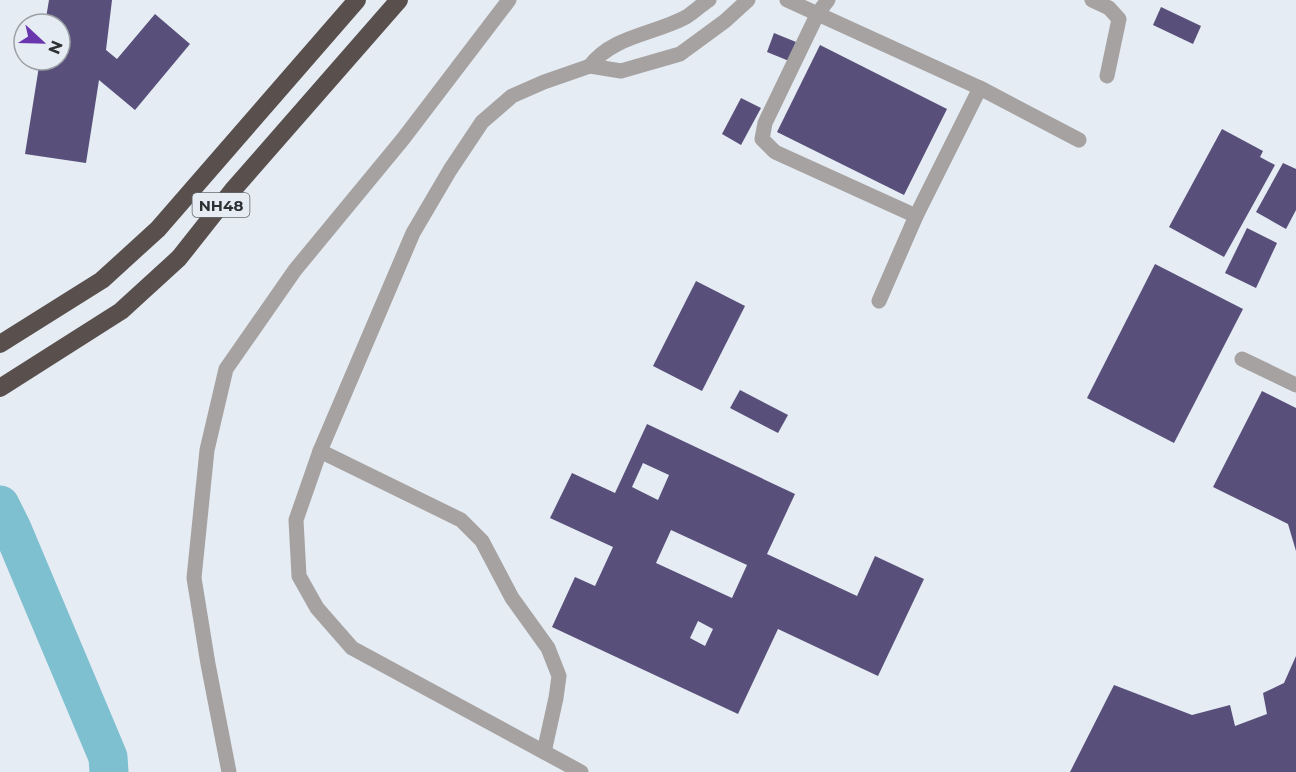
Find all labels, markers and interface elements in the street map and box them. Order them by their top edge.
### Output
north arrow [12,12,72,72]
text: N [44,38,67,57]
road number: NH48 [192,193,250,217]

